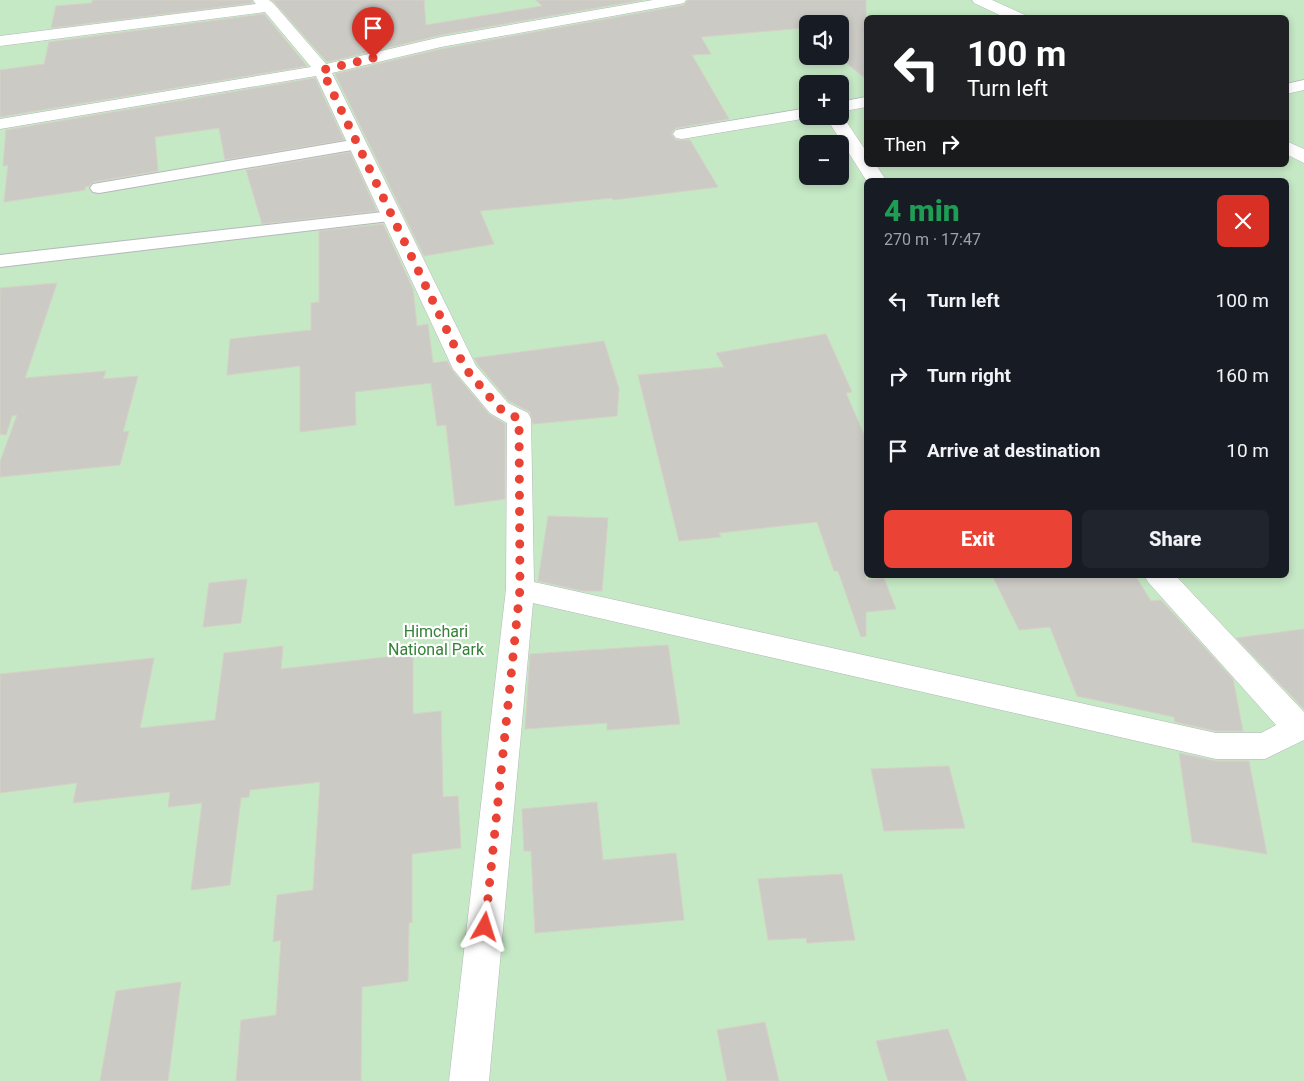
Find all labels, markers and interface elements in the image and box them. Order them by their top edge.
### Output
pin [352,7,394,58]
icon: arrive [359,14,387,42]
map controls [799,15,849,185]
button: sound [799,15,849,65]
text: 100 m [967,34,1066,75]
icon: left [884,35,949,100]
button: + [799,75,849,125]
text: Turn left [967,76,1048,101]
icon: right [936,130,964,158]
text: Then [884,133,926,156]
button: − [799,135,849,185]
text: 4 min [884,193,960,228]
button: close [1217,195,1269,247]
text: 270 m · 17:47 [884,230,981,249]
icon: left [884,287,912,315]
text: Turn left [927,289,1000,312]
text: 100 m [1216,289,1269,312]
icon: right [884,362,912,390]
text: Turn right [927,364,1011,387]
text: 160 m [1216,364,1269,387]
icon: arrive [884,437,912,465]
text: Arrive at destination [927,439,1100,462]
text: 10 m [1226,439,1269,462]
button: Exit [884,510,1072,568]
button: Share [1082,510,1269,568]
park label: Himchari National Park [388,622,485,659]
position arrow [458,900,510,952]

